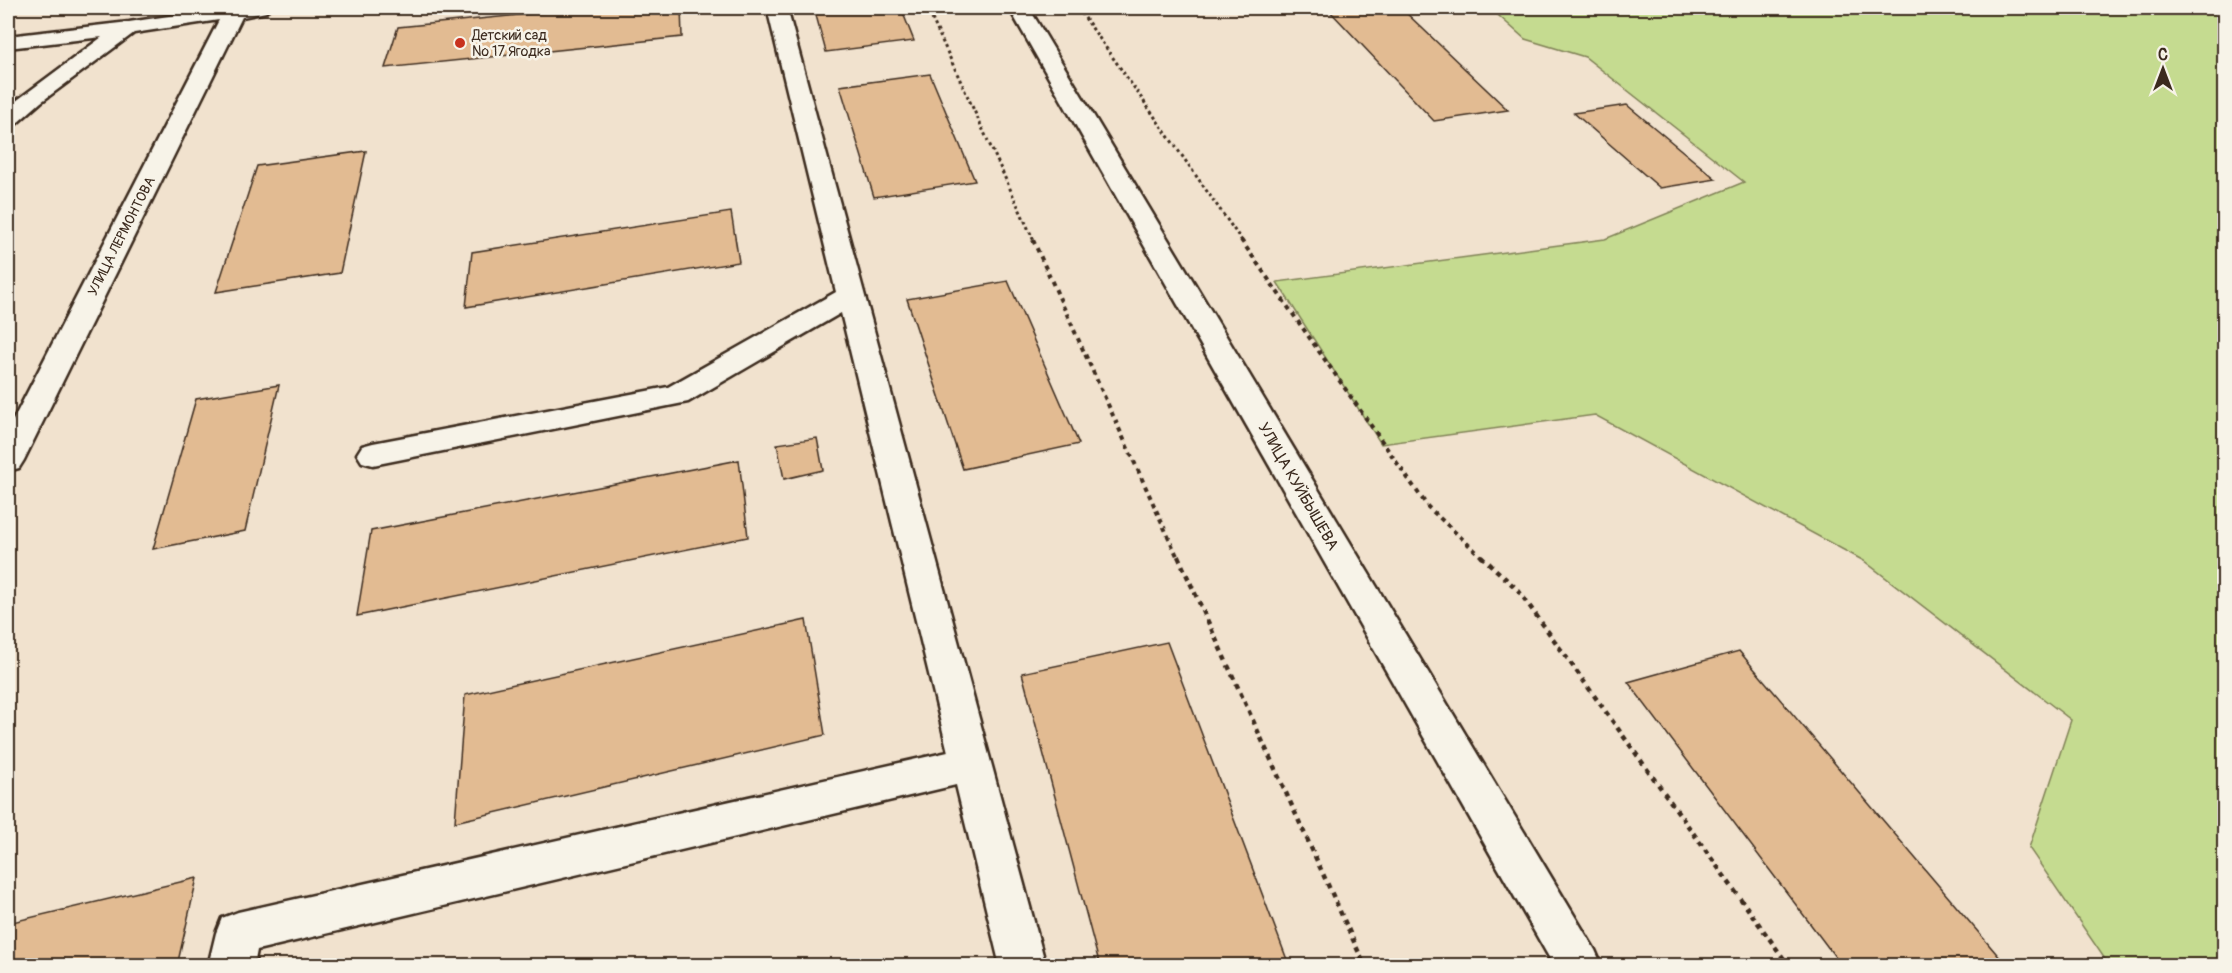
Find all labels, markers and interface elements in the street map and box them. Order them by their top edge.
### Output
place label: Детский сад № 17 Ягодка [471,27,550,60]
marker: Детский сад № 17 Ягодка [453,36,467,50]
north arrow [2133,39,2193,99]
text: С [2158,45,2168,65]
street label: УЛИЦА ЛЕРМОНТОВА [84,174,159,299]
street label: УЛИЦА КУЙБЫШЕВА [1253,419,1343,554]

